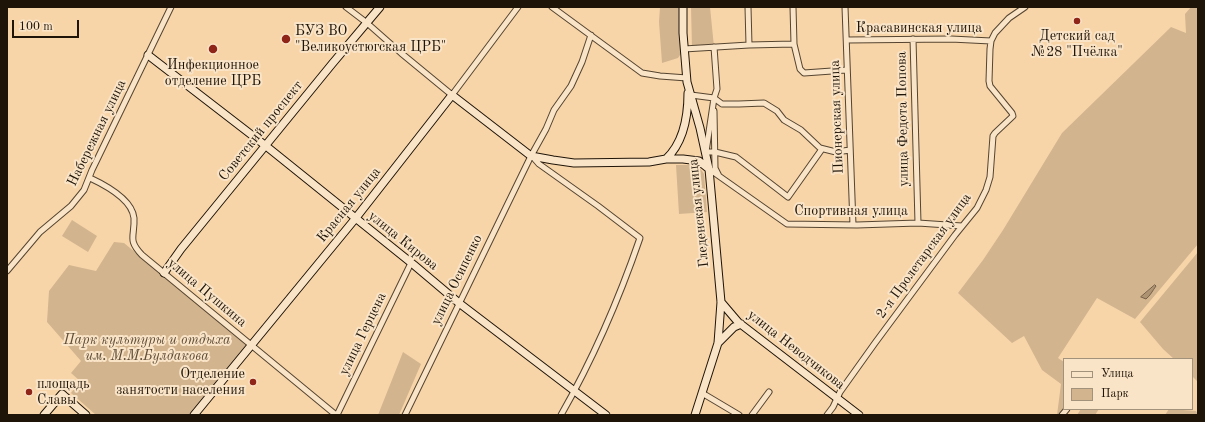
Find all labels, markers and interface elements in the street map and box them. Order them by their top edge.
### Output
scale bar [14,12,81,38]
marker: Детский сад №28 "Пчёлка" [1072,16,1082,26]
street label: Красавинская улица [856,20,982,36]
text: 100 m [19,21,53,33]
place label: БУЗ ВО "Великоустюгская ЦРБ" [295,23,446,56]
place label: Детский сад №28 "Пчёлка" [1031,28,1123,60]
marker: БУЗ ВО "Великоустюгская ЦРБ" [280,33,292,45]
marker: Инфекционное отделение ЦРБ [207,43,219,55]
street label: улица Федота Попова [893,51,913,187]
place label: Инфекционное отделение ЦРБ [165,57,261,90]
street label: Пионерская улица [827,60,847,174]
street label: Набережная улица [64,77,130,189]
street label: Советский проспект [215,78,307,184]
street label: Гледенская улица [685,158,713,268]
street label: Красная улица [314,164,384,246]
street label: 2-я Пролетарская улица [873,190,975,322]
street label: Спортивная улица [794,203,908,219]
street label: улица Кирова [365,208,441,274]
street label: улица Осипенко [428,232,486,328]
street label: улица Пушкина [164,255,250,331]
street label: улица Герцена [336,290,390,378]
street label: улица Неводчикова [744,307,848,393]
park label: Парк культуры и отдыха им. М.М.Булдакова [63,332,231,364]
legend [1063,358,1193,410]
place label: Отделение занятости населения [116,366,245,398]
text: Улица [1101,368,1134,380]
place label: площадь Славы [37,376,90,408]
marker: Отделение занятости населения [248,377,258,387]
marker: площадь Славы [24,387,34,397]
text: Парк [1101,388,1129,400]

